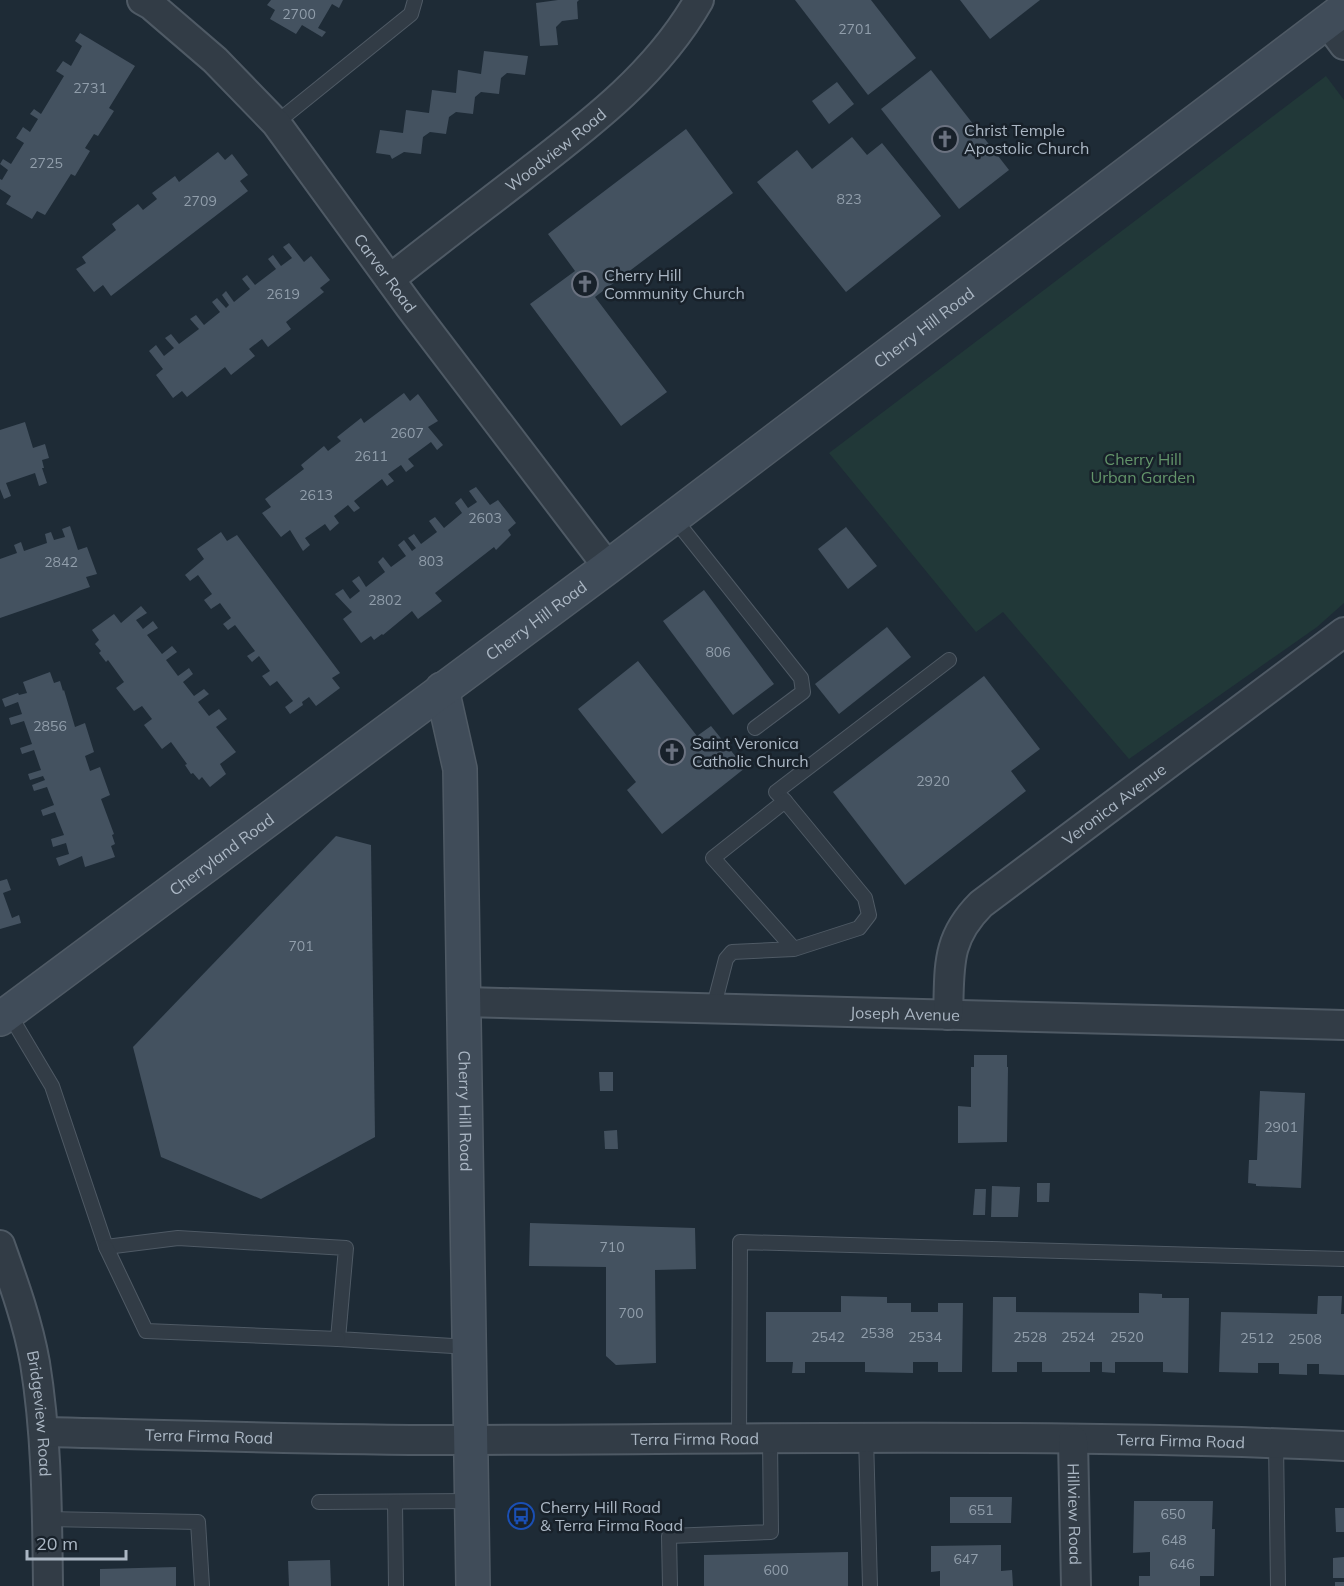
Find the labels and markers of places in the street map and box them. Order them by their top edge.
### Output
place label: Christ Temple Apostolic Church [964,120,1089,158]
church icon: Christ Temple Apostolic Church [930,124,960,154]
place label: Cherry Hill Community Church [604,265,745,303]
church icon: Cherry Hill Community Church [570,269,600,299]
place label: Saint Veronica Catholic Church [692,733,809,771]
church icon: Saint Veronica Catholic Church [657,737,687,767]
place label: Cherry Hill Road & Terra Firma Road [540,1497,683,1535]
bus stop icon: Cherry Hill Road & Terra Firma Road [506,1501,536,1531]

